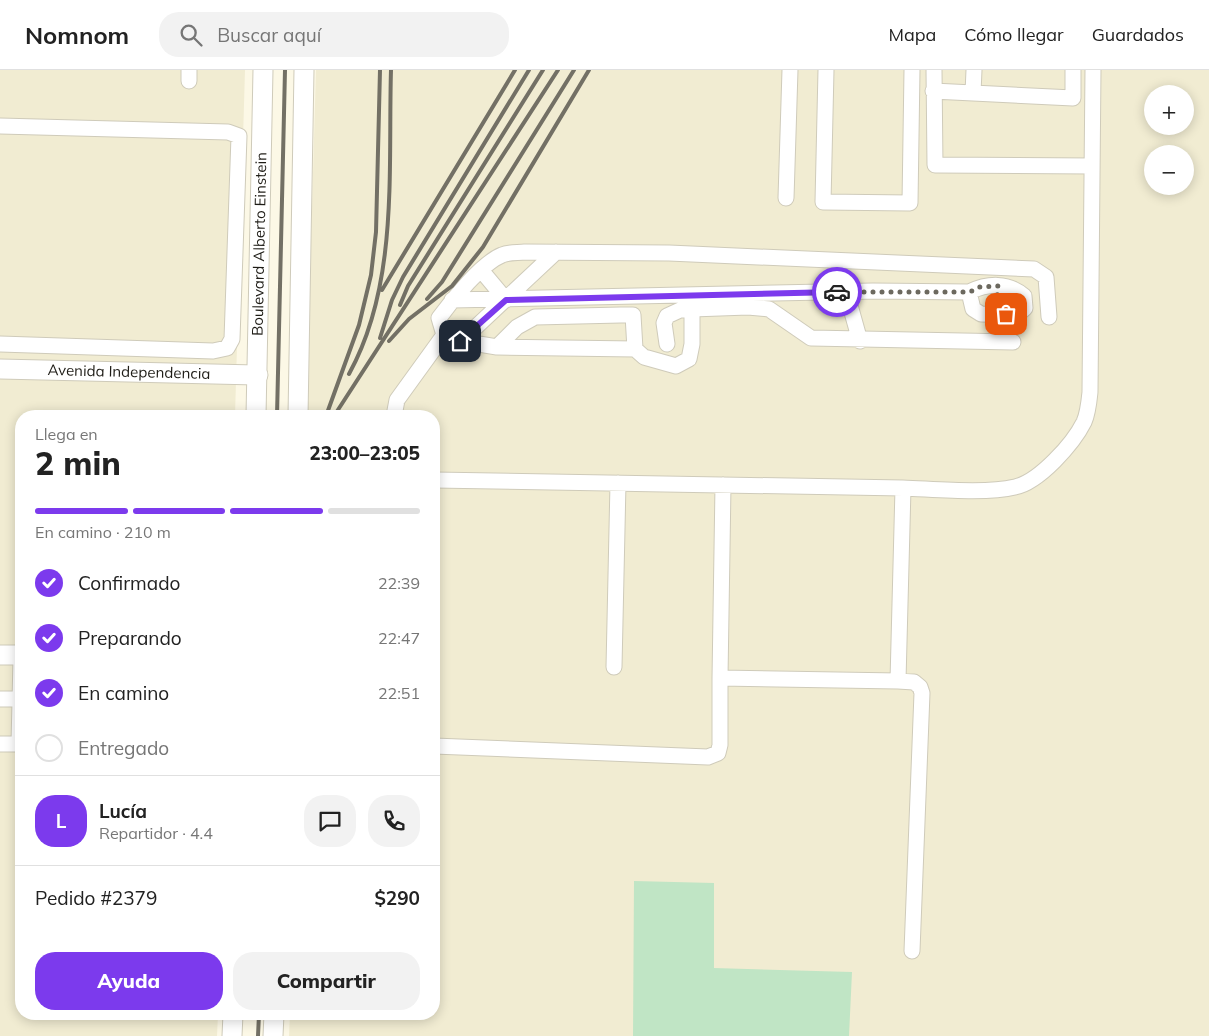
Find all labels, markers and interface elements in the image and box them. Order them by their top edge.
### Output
search box [159,12,509,57]
text: Nomnom [25,20,129,50]
icon: search [177,21,205,49]
text: Buscar aquí [217,23,321,47]
text: Mapa [888,23,936,46]
text: Cómo llegar [964,23,1064,46]
text: Guardados [1092,23,1184,46]
map controls [1144,85,1194,195]
button: + [1144,85,1194,135]
button: − [1144,145,1194,195]
street label: Boulevard Alberto Einstein [248,152,270,336]
courier [812,267,862,317]
icon: car [823,278,851,306]
pin [985,293,1027,335]
icon: bag [992,300,1020,328]
pin [439,320,481,362]
icon: home [446,327,474,355]
street label: Avenida Independencia [47,360,211,383]
text: Llega en [35,424,98,444]
text: 23:00–23:05 [309,441,420,465]
text: 2 min [35,443,121,483]
text: En camino · 210 m [35,522,171,542]
icon: check [35,569,63,597]
text: Confirmado [78,571,180,595]
text: 22:39 [378,573,420,593]
icon: check [35,624,63,652]
text: Preparando [78,626,182,650]
text: 22:47 [378,628,420,648]
icon: check [35,679,63,707]
text: En camino [78,681,169,705]
text: 22:51 [378,683,420,703]
text: Entregado [78,736,169,760]
button: chat [304,795,356,847]
button: phone [368,795,420,847]
text: Lucía [99,799,147,823]
text: L [56,809,66,833]
text: Repartidor · 4.4 [99,823,213,843]
text: Pedido #2379 [35,886,157,910]
text: $290 [374,886,420,910]
button: Ayuda [35,952,223,1010]
button: Compartir [233,952,420,1010]

